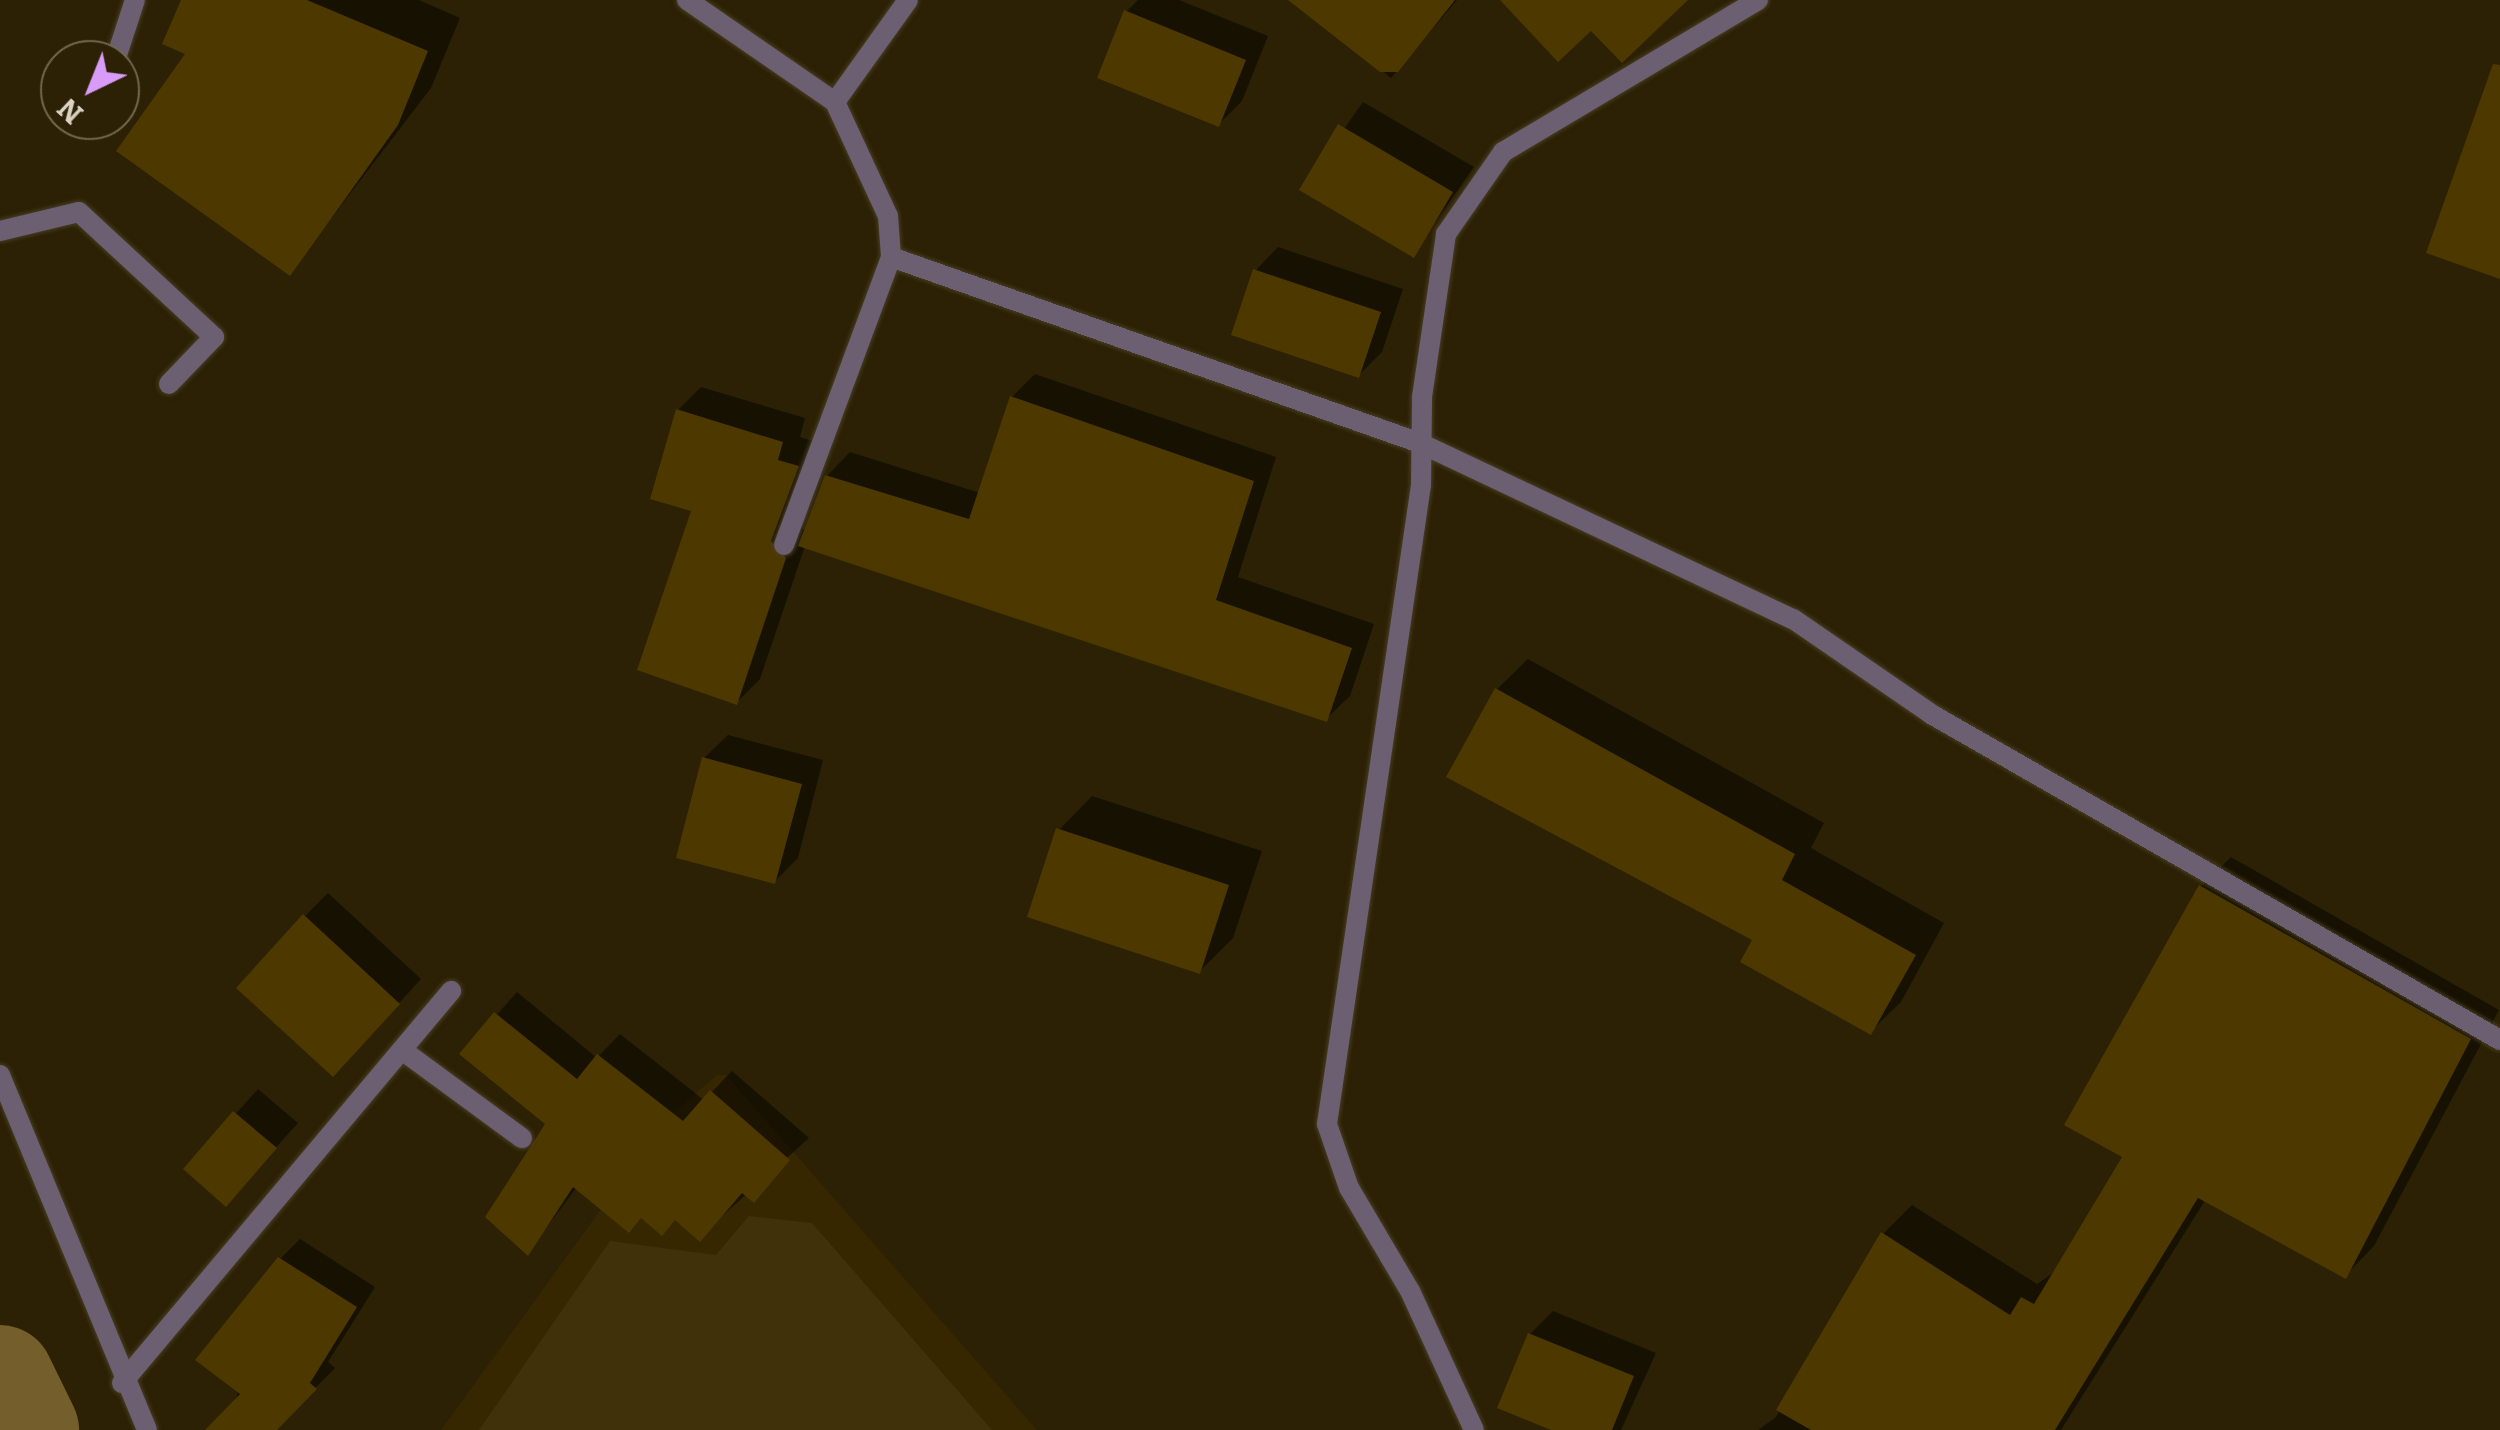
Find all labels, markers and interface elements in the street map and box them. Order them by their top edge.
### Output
north arrow [40,40,140,140]
text: N [51,91,90,130]

